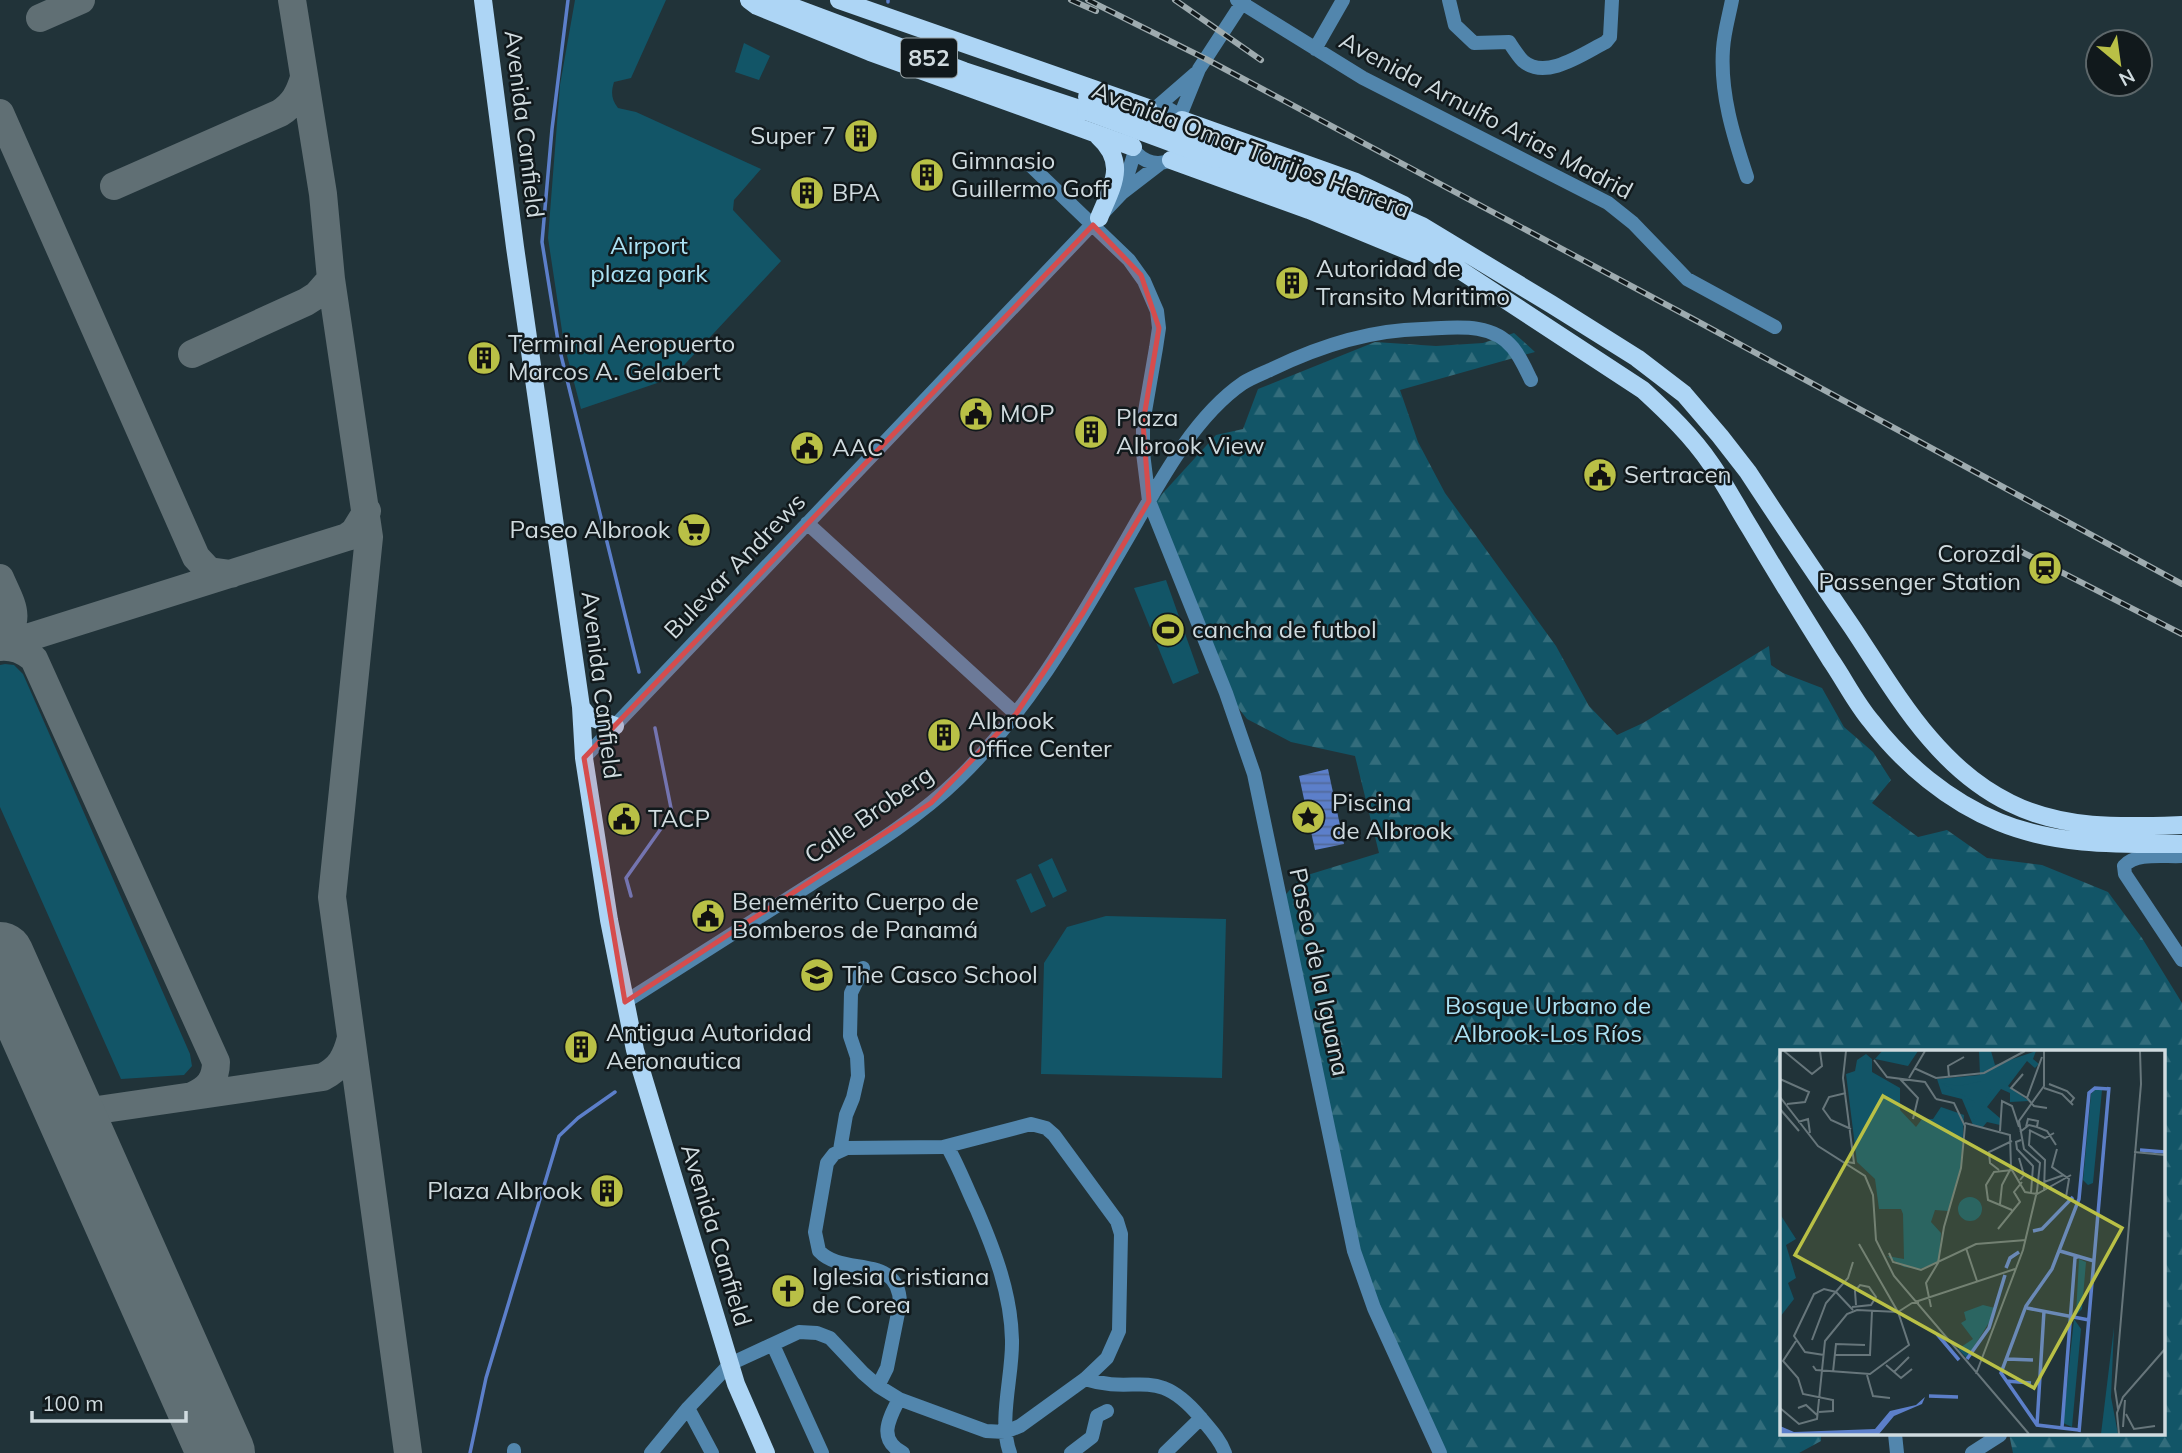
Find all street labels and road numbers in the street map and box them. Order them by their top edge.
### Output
street label: Avenida Arnulfo Arias Madrid [1335,25,1638,205]
street label: Avenida Canfield [499,28,551,219]
road number: 852 [901,39,957,78]
street label: Avenida Omar Torrijos Herrera [1088,74,1415,224]
street label: Bulevar Andrews [657,486,811,644]
street label: Avenida Canfield [576,589,628,780]
street label: Calle Broberg [798,759,939,870]
street label: Paseo de la Iguana [1283,865,1357,1079]
street label: Avenida Canfield [675,1140,759,1329]

